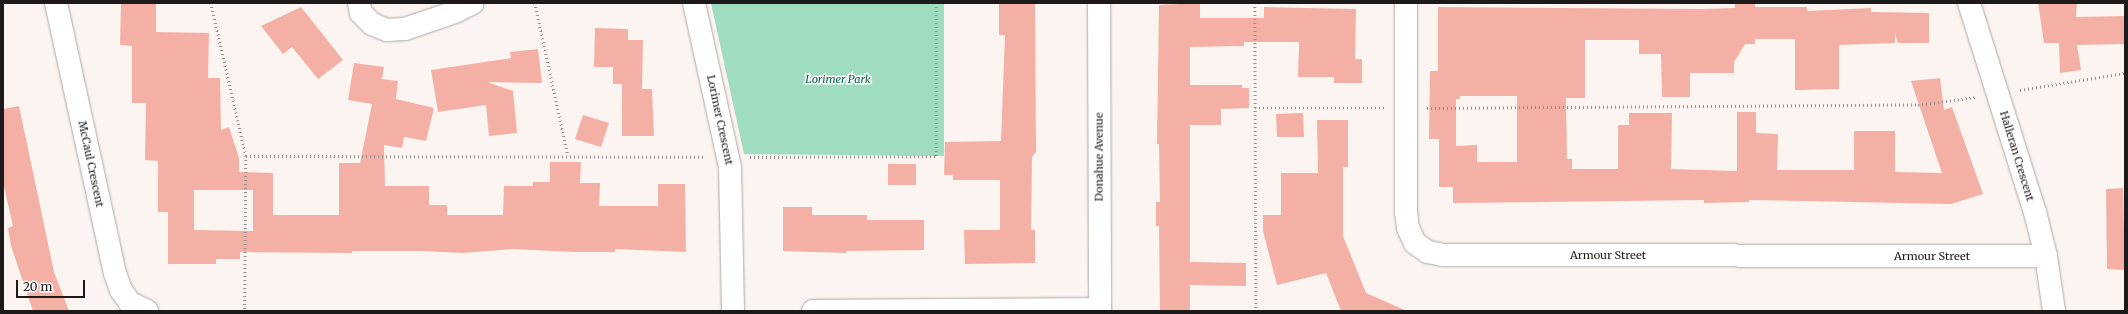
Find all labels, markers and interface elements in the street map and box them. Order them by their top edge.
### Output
park label: Lorimer Park [805,72,871,86]
street label: Lorimer Crescent [704,74,736,166]
street label: Halleran Crescent [1997,109,2037,203]
street label: Donahue Avenue [1092,113,1106,201]
street label: McCaul Crescent [75,120,107,208]
street label: Armour Street [1570,248,1646,262]
street label: Armour Street [1894,249,1970,263]
scale bar [18,272,87,298]
text: 20 m [23,279,52,294]

